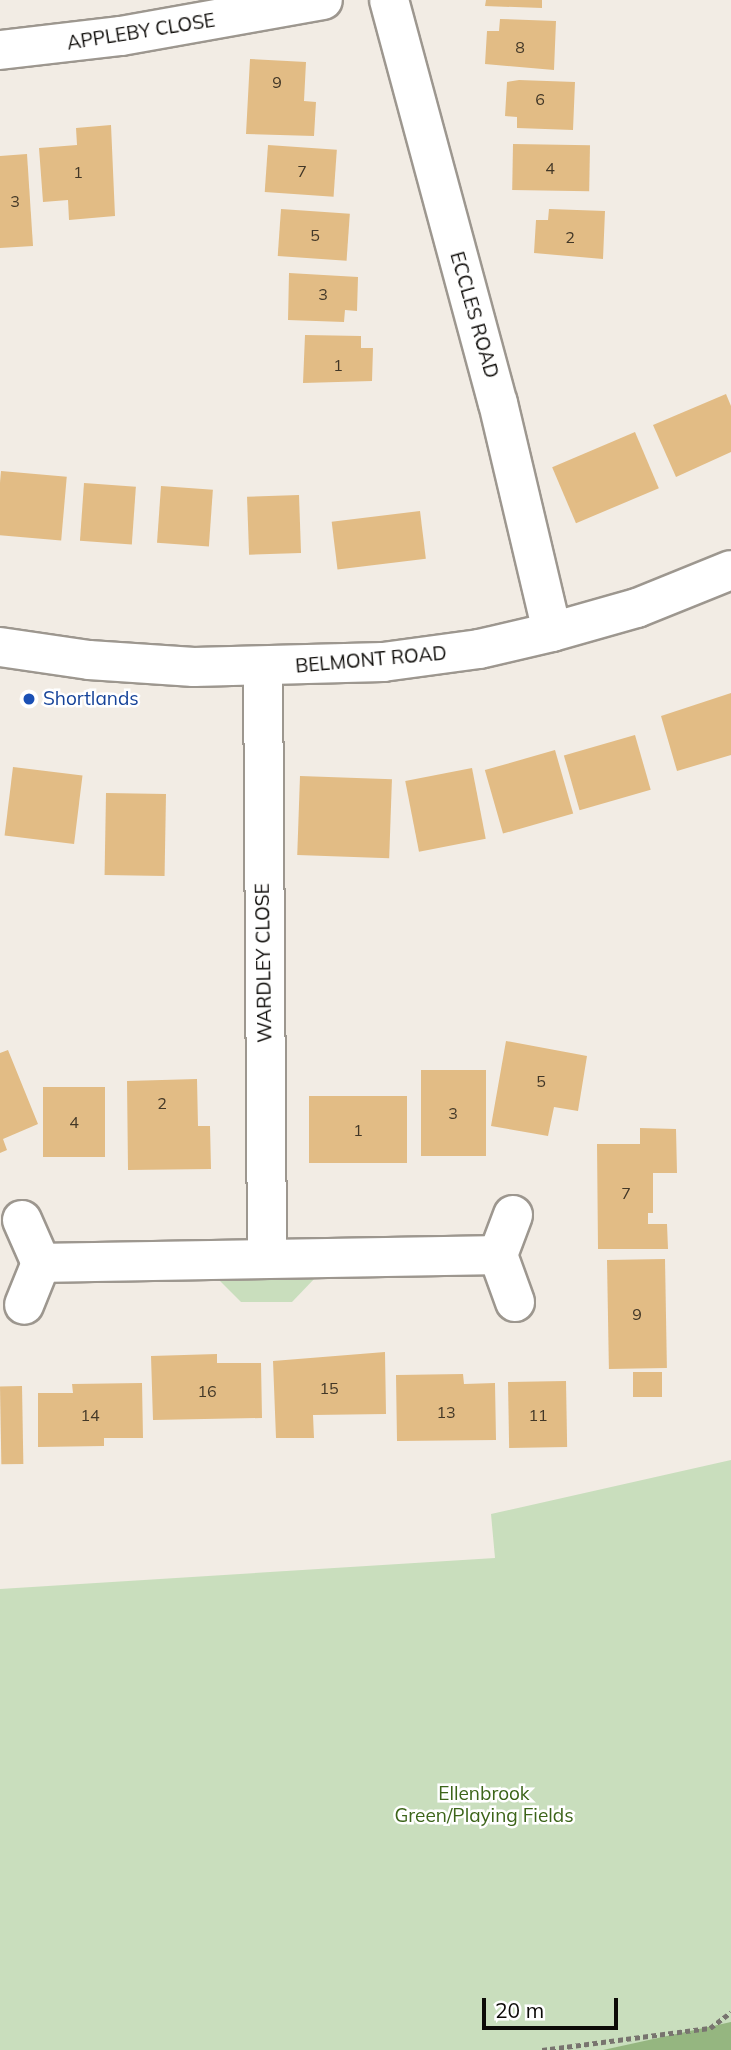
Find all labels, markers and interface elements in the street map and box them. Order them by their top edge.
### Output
street label: APPLEBY CLOSE [65,9,217,55]
house number: 8 [515,37,525,57]
house number: 9 [272,72,282,92]
house number: 6 [535,89,545,109]
house number: 4 [545,158,555,178]
house number: 7 [297,161,307,181]
house number: 1 [73,162,83,182]
house number: 3 [10,191,20,211]
house number: 5 [310,225,320,245]
house number: 2 [565,227,575,247]
street label: ECCLES ROAD [445,249,503,381]
house number: 3 [318,284,328,304]
house number: 1 [333,355,343,375]
street label: BELMONT ROAD [294,642,448,678]
place label: Shortlands [43,688,139,710]
marker: Shortlands [21,691,37,707]
street label: WARDLEY CLOSE [251,883,277,1043]
house number: 5 [536,1071,546,1091]
house number: 2 [157,1093,167,1113]
house number: 3 [448,1103,458,1123]
house number: 4 [69,1112,79,1132]
house number: 1 [353,1120,363,1140]
house number: 7 [621,1183,631,1203]
house number: 9 [632,1304,642,1324]
house number: 15 [319,1378,339,1398]
house number: 16 [197,1381,217,1401]
house number: 13 [436,1402,456,1422]
house number: 14 [80,1405,100,1425]
house number: 11 [528,1405,548,1425]
park label: Ellenbrook Green/Playing Fields [394,1783,574,1827]
scale bar [486,1983,622,2027]
text: 20 m [495,1997,544,2023]

